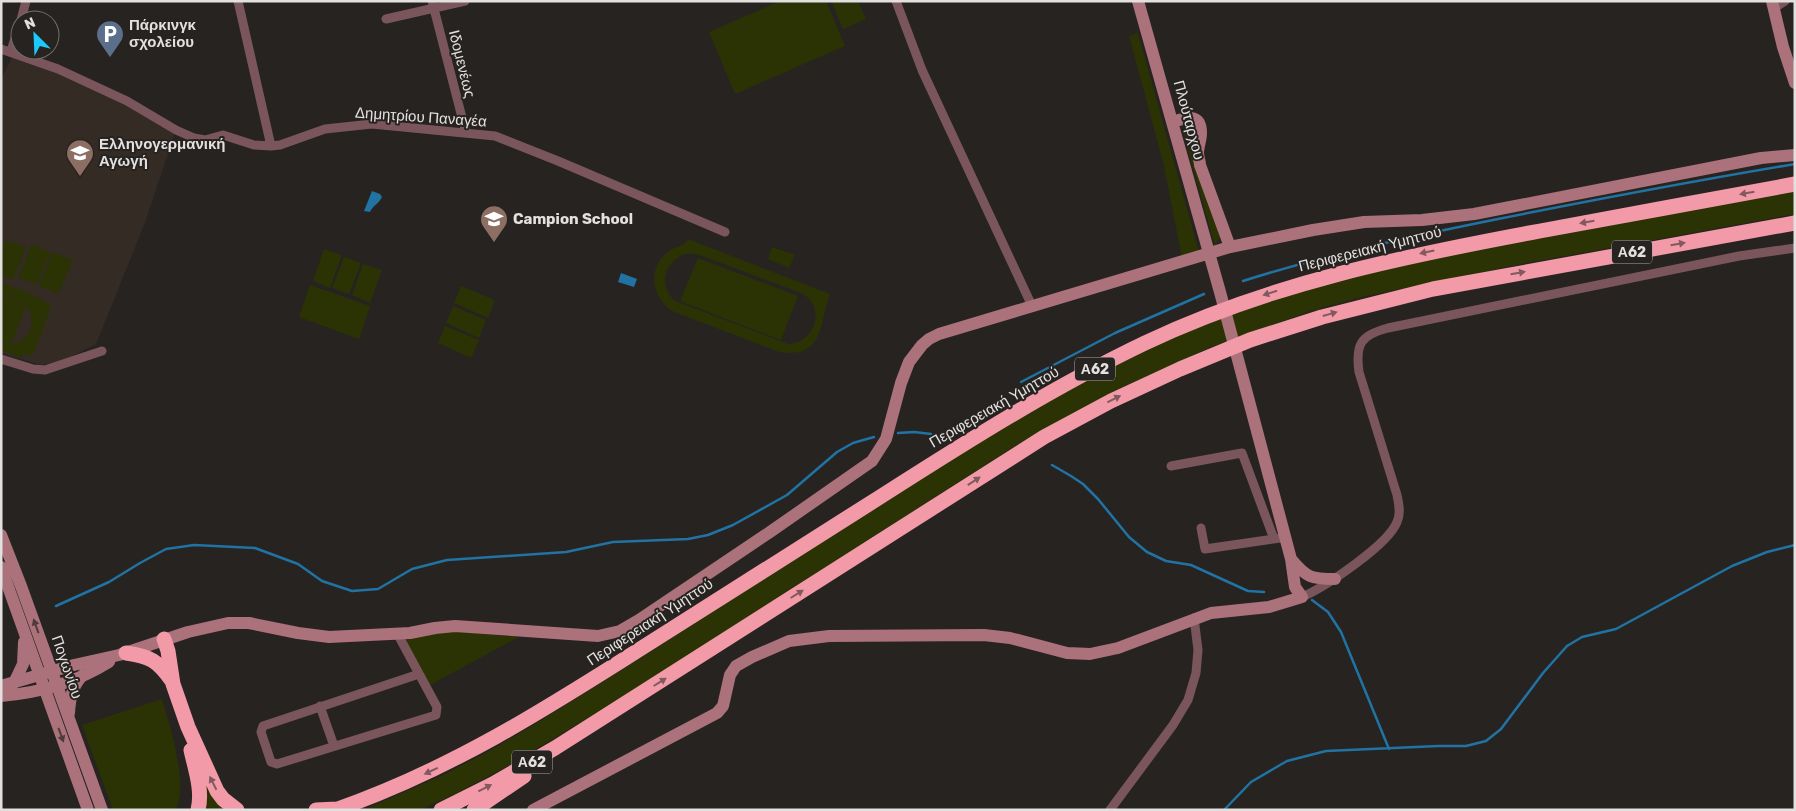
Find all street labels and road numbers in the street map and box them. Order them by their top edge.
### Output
street label: Ιδομενέως [445,28,479,100]
street label: Πλούταρχου [1170,78,1208,162]
street label: Δημητρίου Παναγέα [355,103,488,131]
street label: Περιφερειακή Υμηττού [1297,223,1443,275]
road number: Α62 [1612,240,1652,264]
road number: Α62 [1075,358,1115,380]
street label: Περιφερειακή Υμηττού [926,363,1062,451]
street label: Περιφερειακή Υμηττού [584,575,716,669]
street label: Πογωνίου [48,633,86,701]
road number: Α62 [512,750,552,774]

